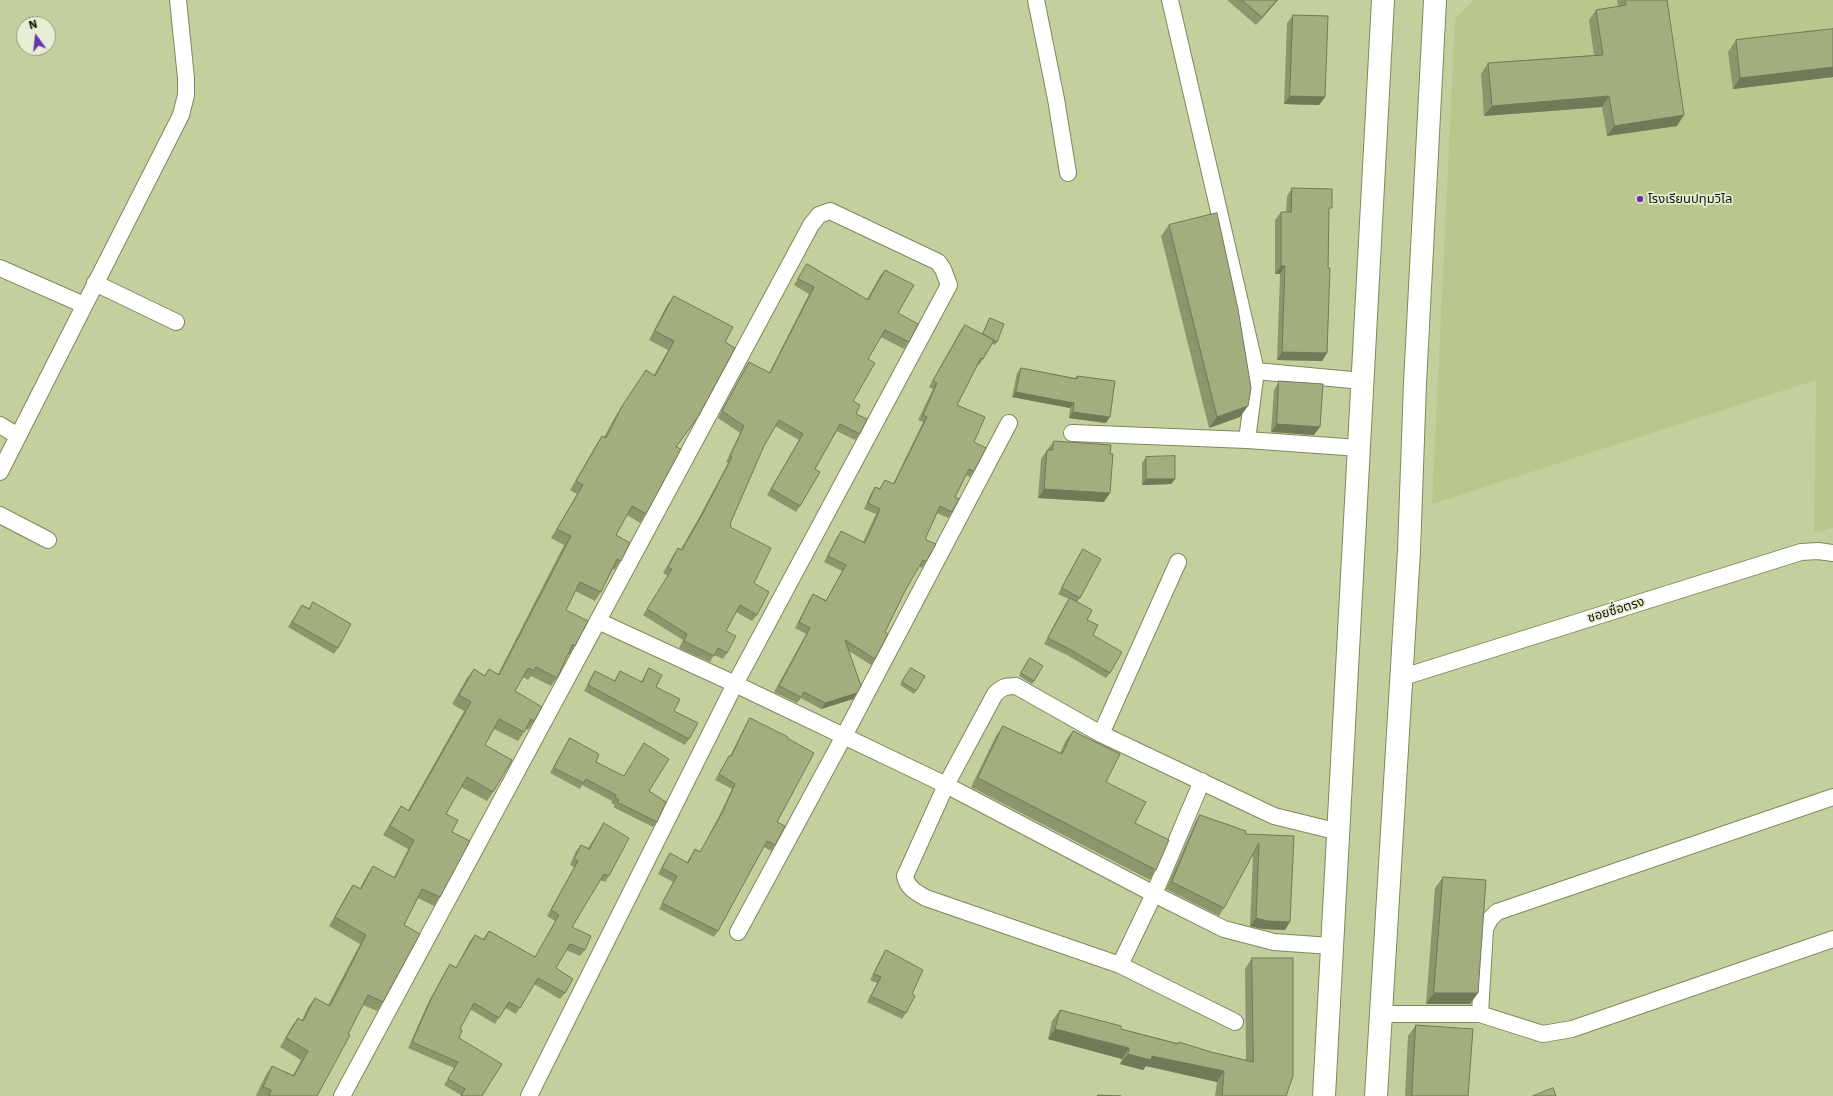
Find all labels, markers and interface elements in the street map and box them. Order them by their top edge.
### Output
north arrow [16,16,56,56]
text: N [27,18,39,32]
place label: โรงเรียนปทุมวิไล [1648,191,1732,207]
marker: โรงเรียนปทุมวิไล [1635,194,1645,204]
street label: ซอยซื่อตรง [1586,594,1646,626]

